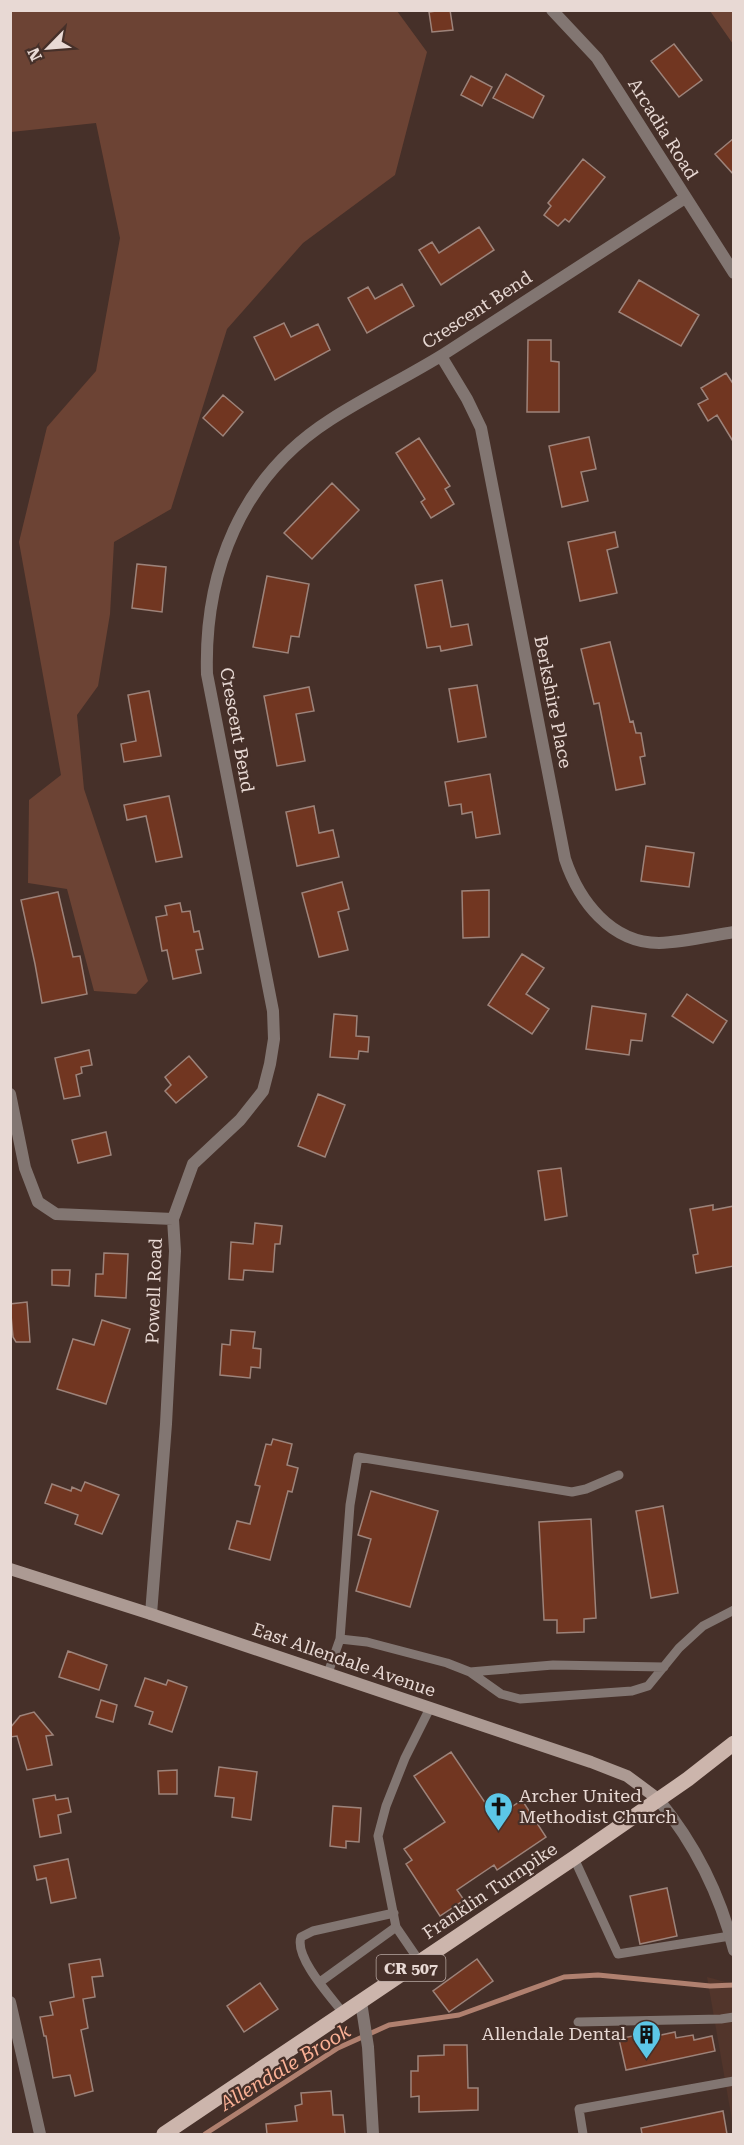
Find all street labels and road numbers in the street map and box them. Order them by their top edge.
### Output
street label: Arcadia Road [624,74,703,184]
street label: Crescent Bend [418,266,536,353]
street label: Berkshire Place [530,634,577,770]
street label: Crescent Bend [216,666,259,794]
street label: Powell Road [141,1237,166,1344]
street label: East Allendale Avenue [250,1618,439,1701]
street label: Franklin Turnpike [418,1838,561,1943]
road number: CR 507 [376,1955,446,1981]

